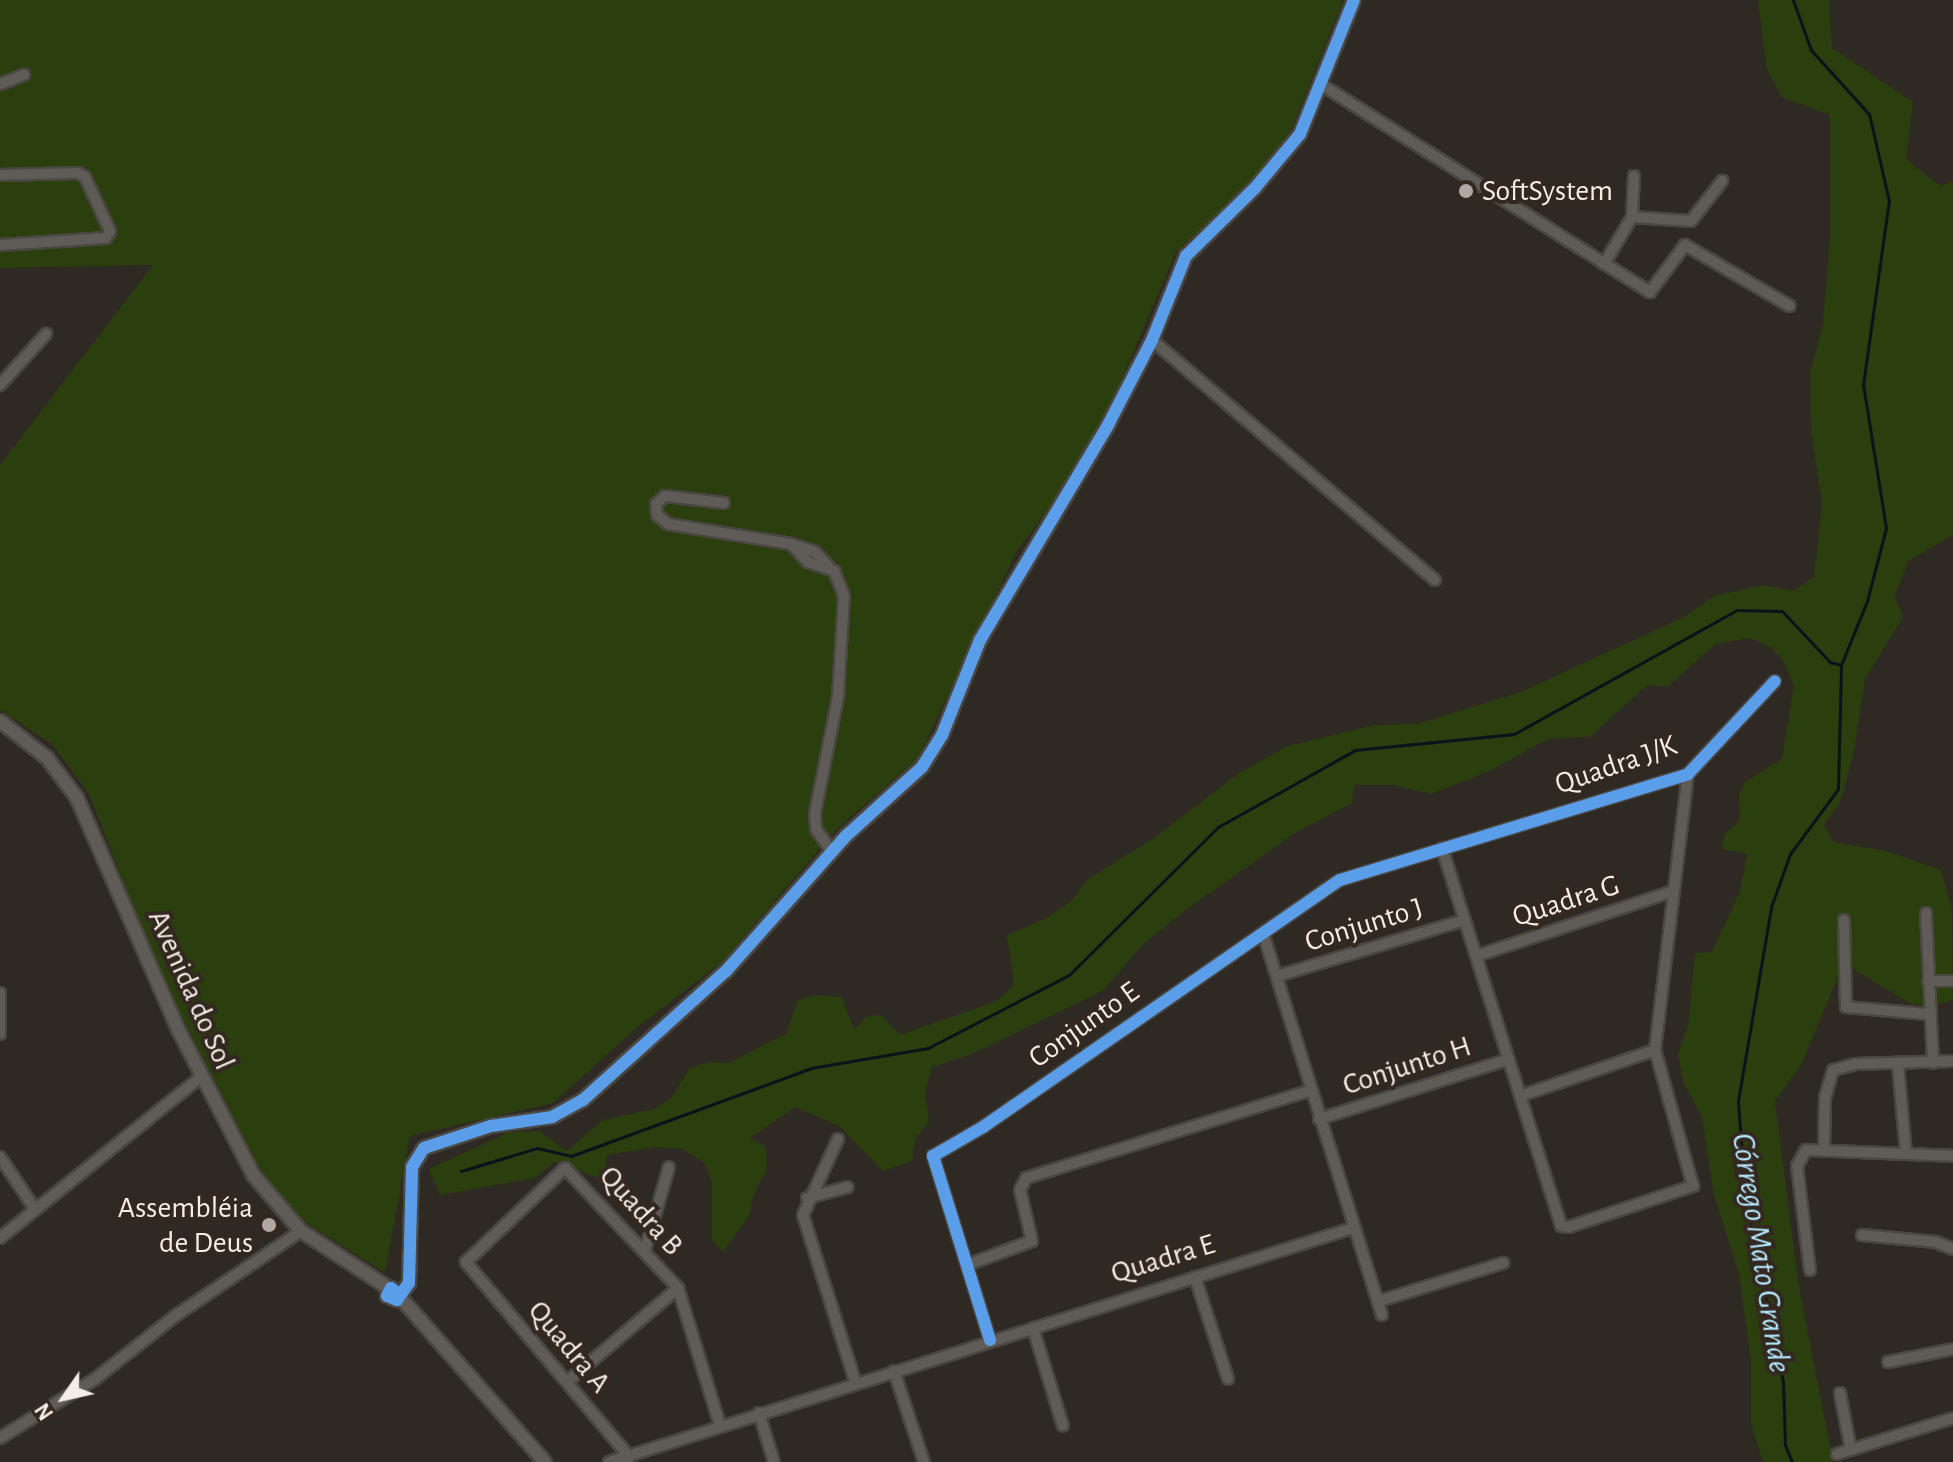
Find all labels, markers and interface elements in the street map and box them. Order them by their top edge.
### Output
place label: SoftSystem [1482,173,1613,209]
marker: SoftSystem [1457,182,1475,200]
street label: Quadra J/K [1550,727,1682,803]
street label: Quadra G [1508,867,1624,935]
street label: Conjunto J [1301,890,1427,960]
street label: Avenida do Sol [140,905,242,1075]
street label: Conjunto E [1022,974,1146,1076]
street label: Conjunto H [1338,1028,1476,1104]
water label: Córrego Mato Grande [1723,1130,1799,1376]
street label: Quadra B [591,1159,691,1263]
place label: Assembléia de Deus [118,1190,253,1260]
marker: Assembléia de Deus [260,1216,278,1234]
street label: Quadra E [1107,1226,1219,1292]
street label: Quadra A [520,1294,618,1400]
north arrow [24,1358,104,1438]
text: N [31,1399,58,1424]

